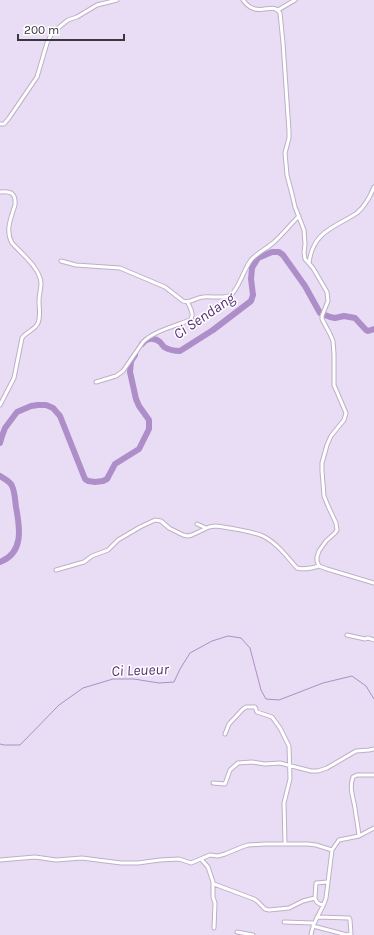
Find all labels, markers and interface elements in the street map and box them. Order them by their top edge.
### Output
scale bar [18,16,124,42]
text: 200 m [24,23,59,37]
water label: Ci Sendang [170,288,239,343]
water label: Ci Leueur [111,660,170,680]

